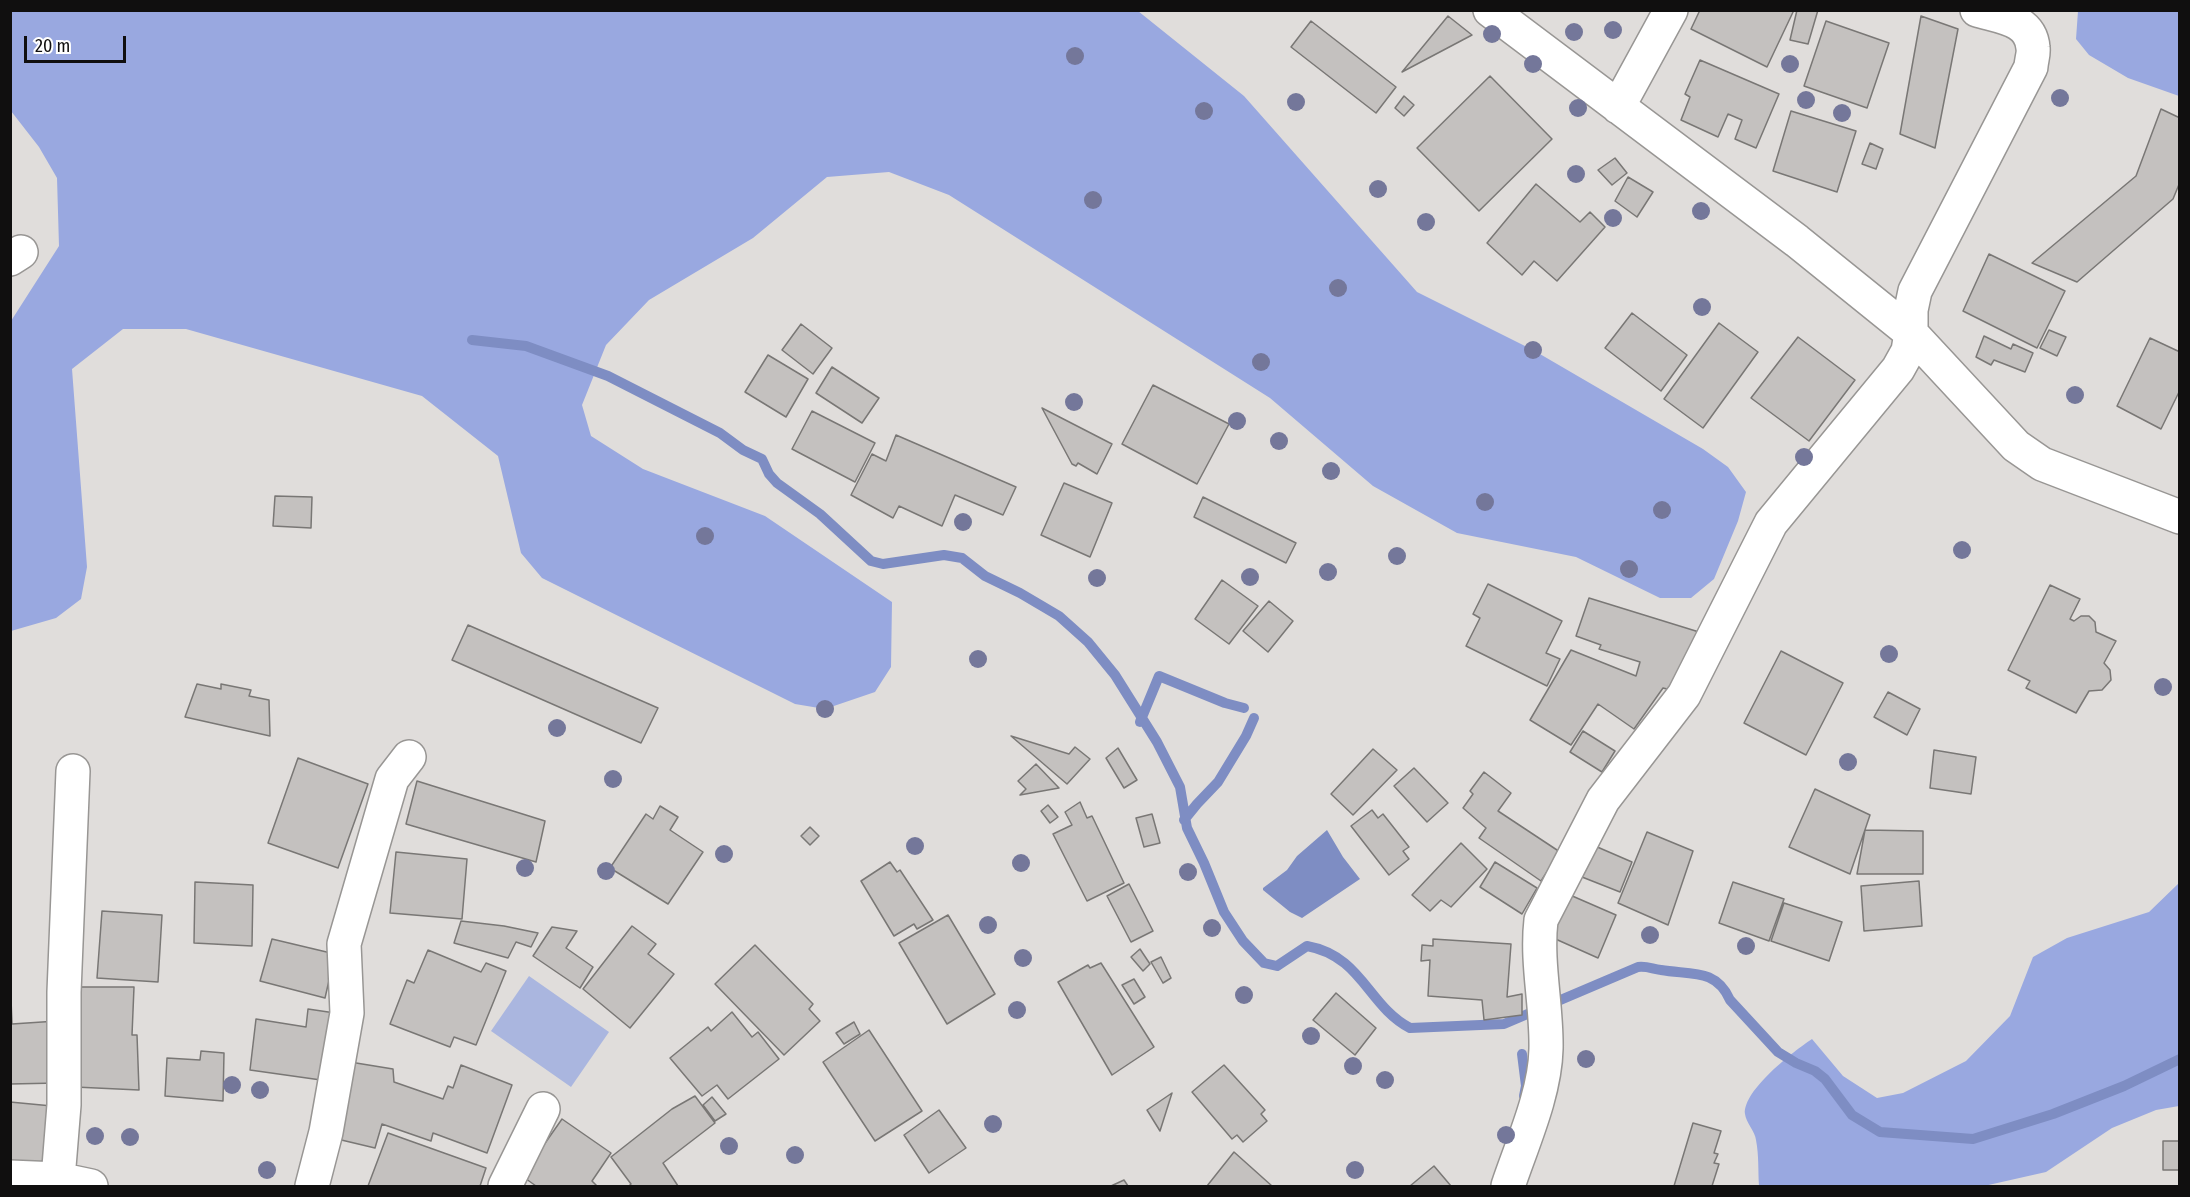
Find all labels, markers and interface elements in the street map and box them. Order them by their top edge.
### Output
scale bar [27,24,129,62]
text: 20 m [35,35,70,57]

